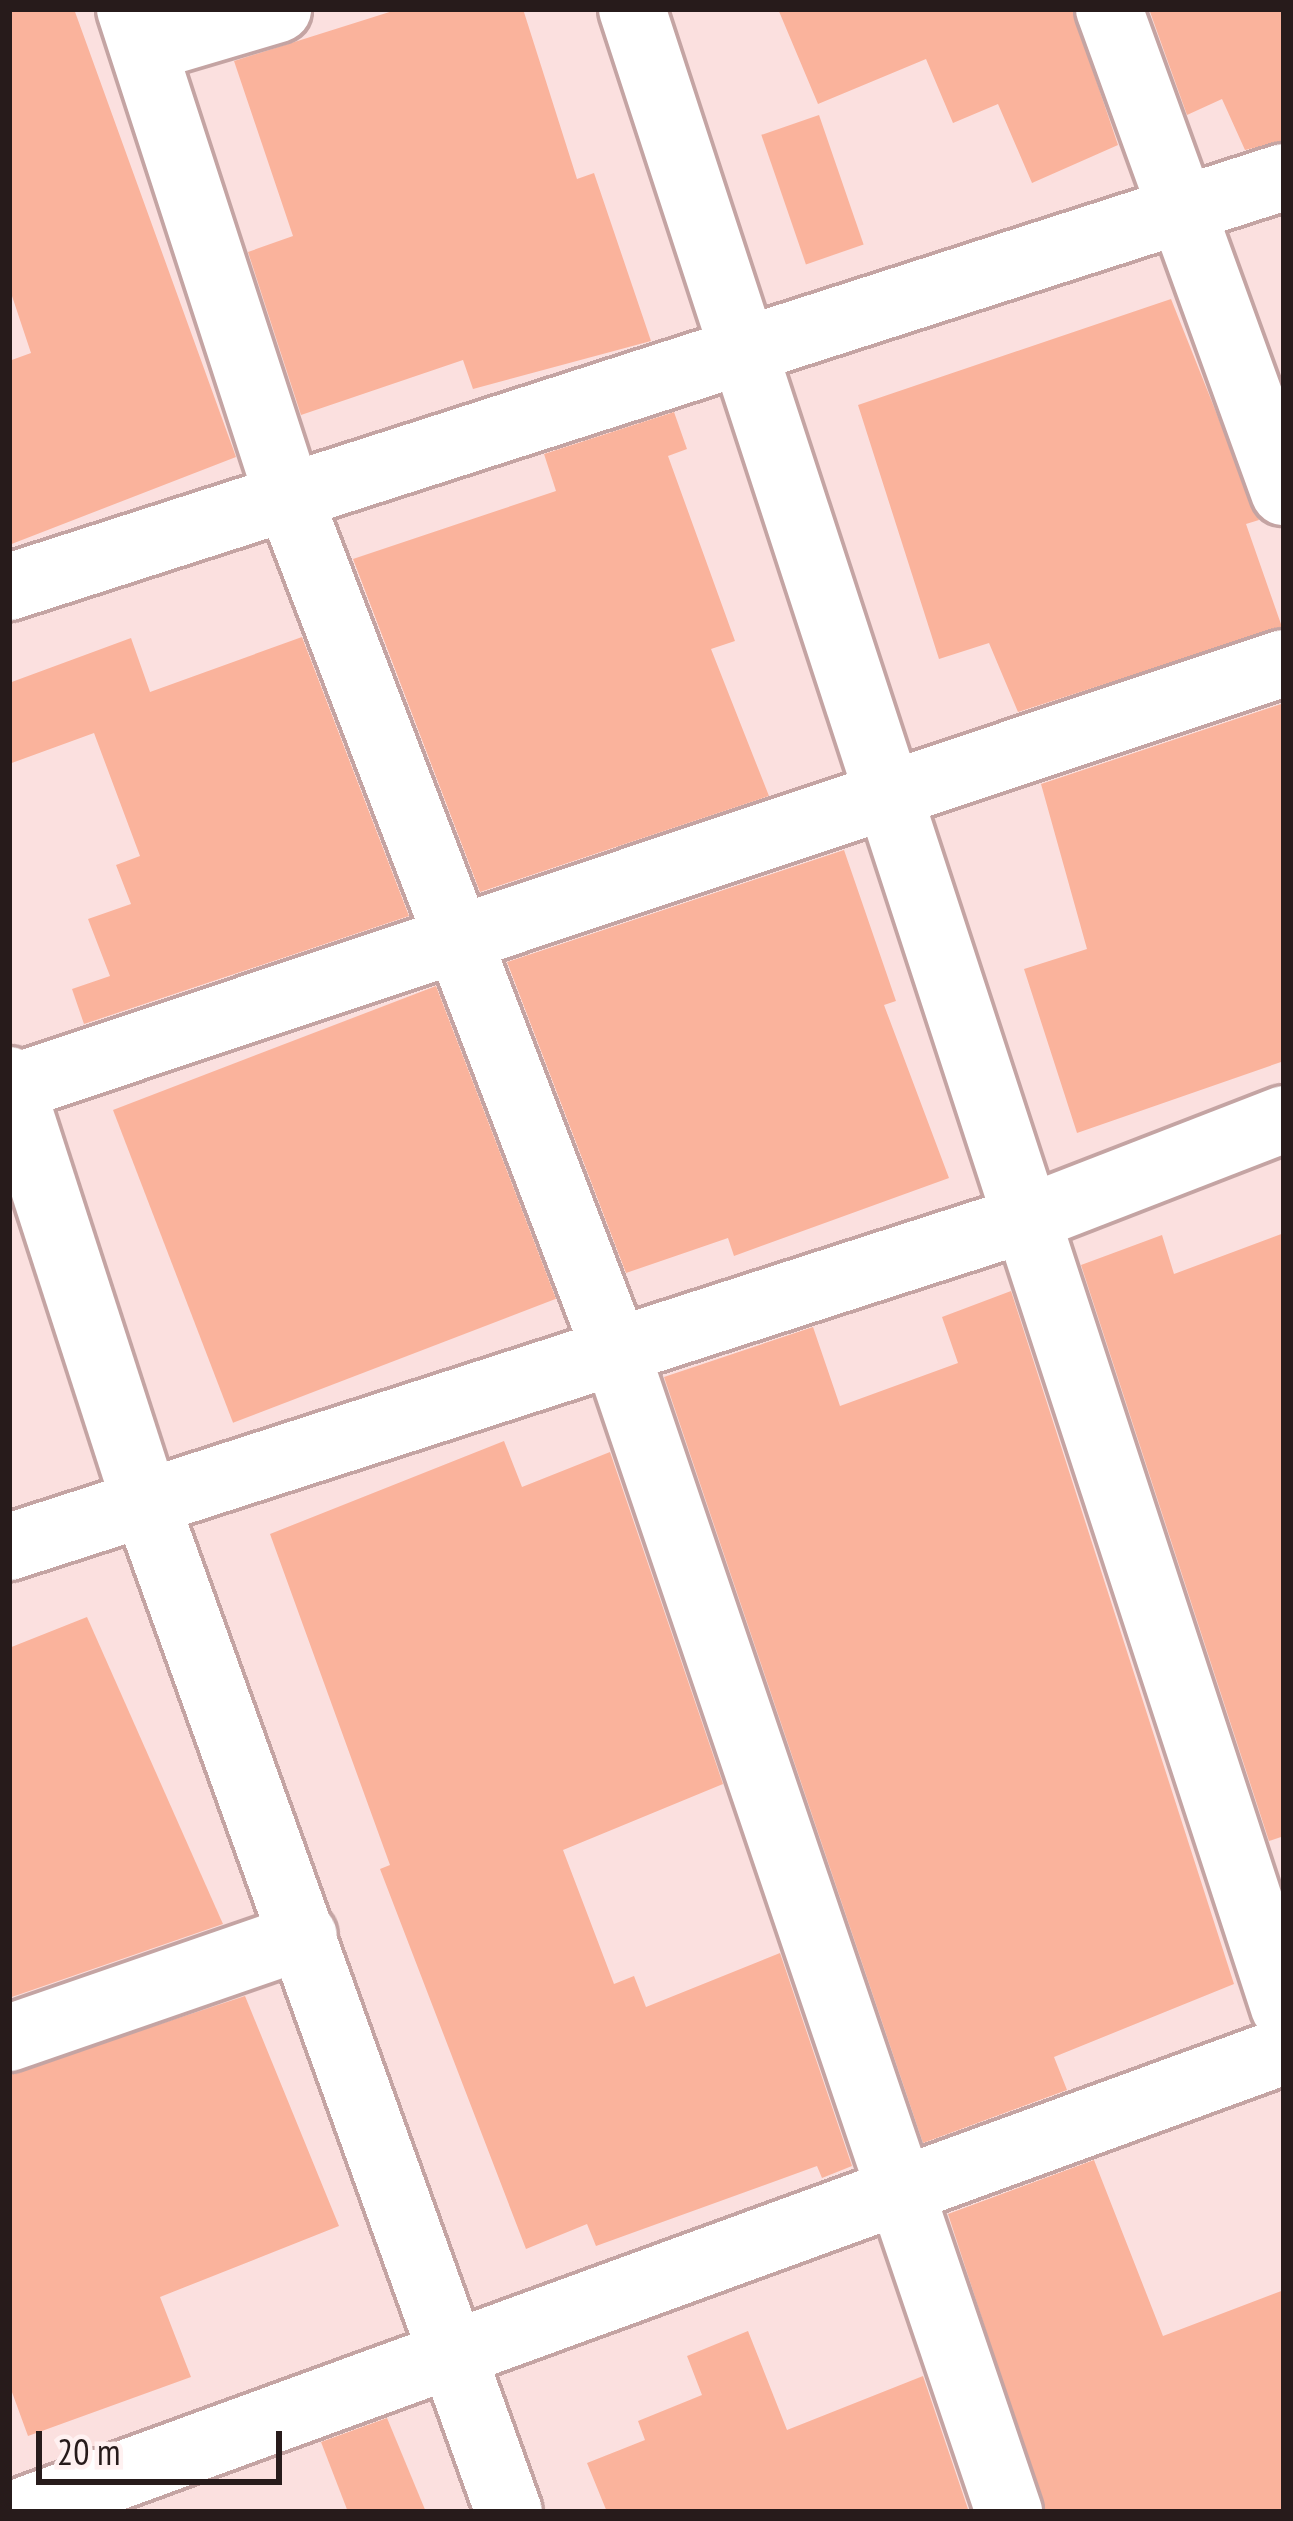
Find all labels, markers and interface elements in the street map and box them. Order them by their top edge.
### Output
scale bar [42,2407,288,2481]
text: 20 m [57,2428,120,2475]

